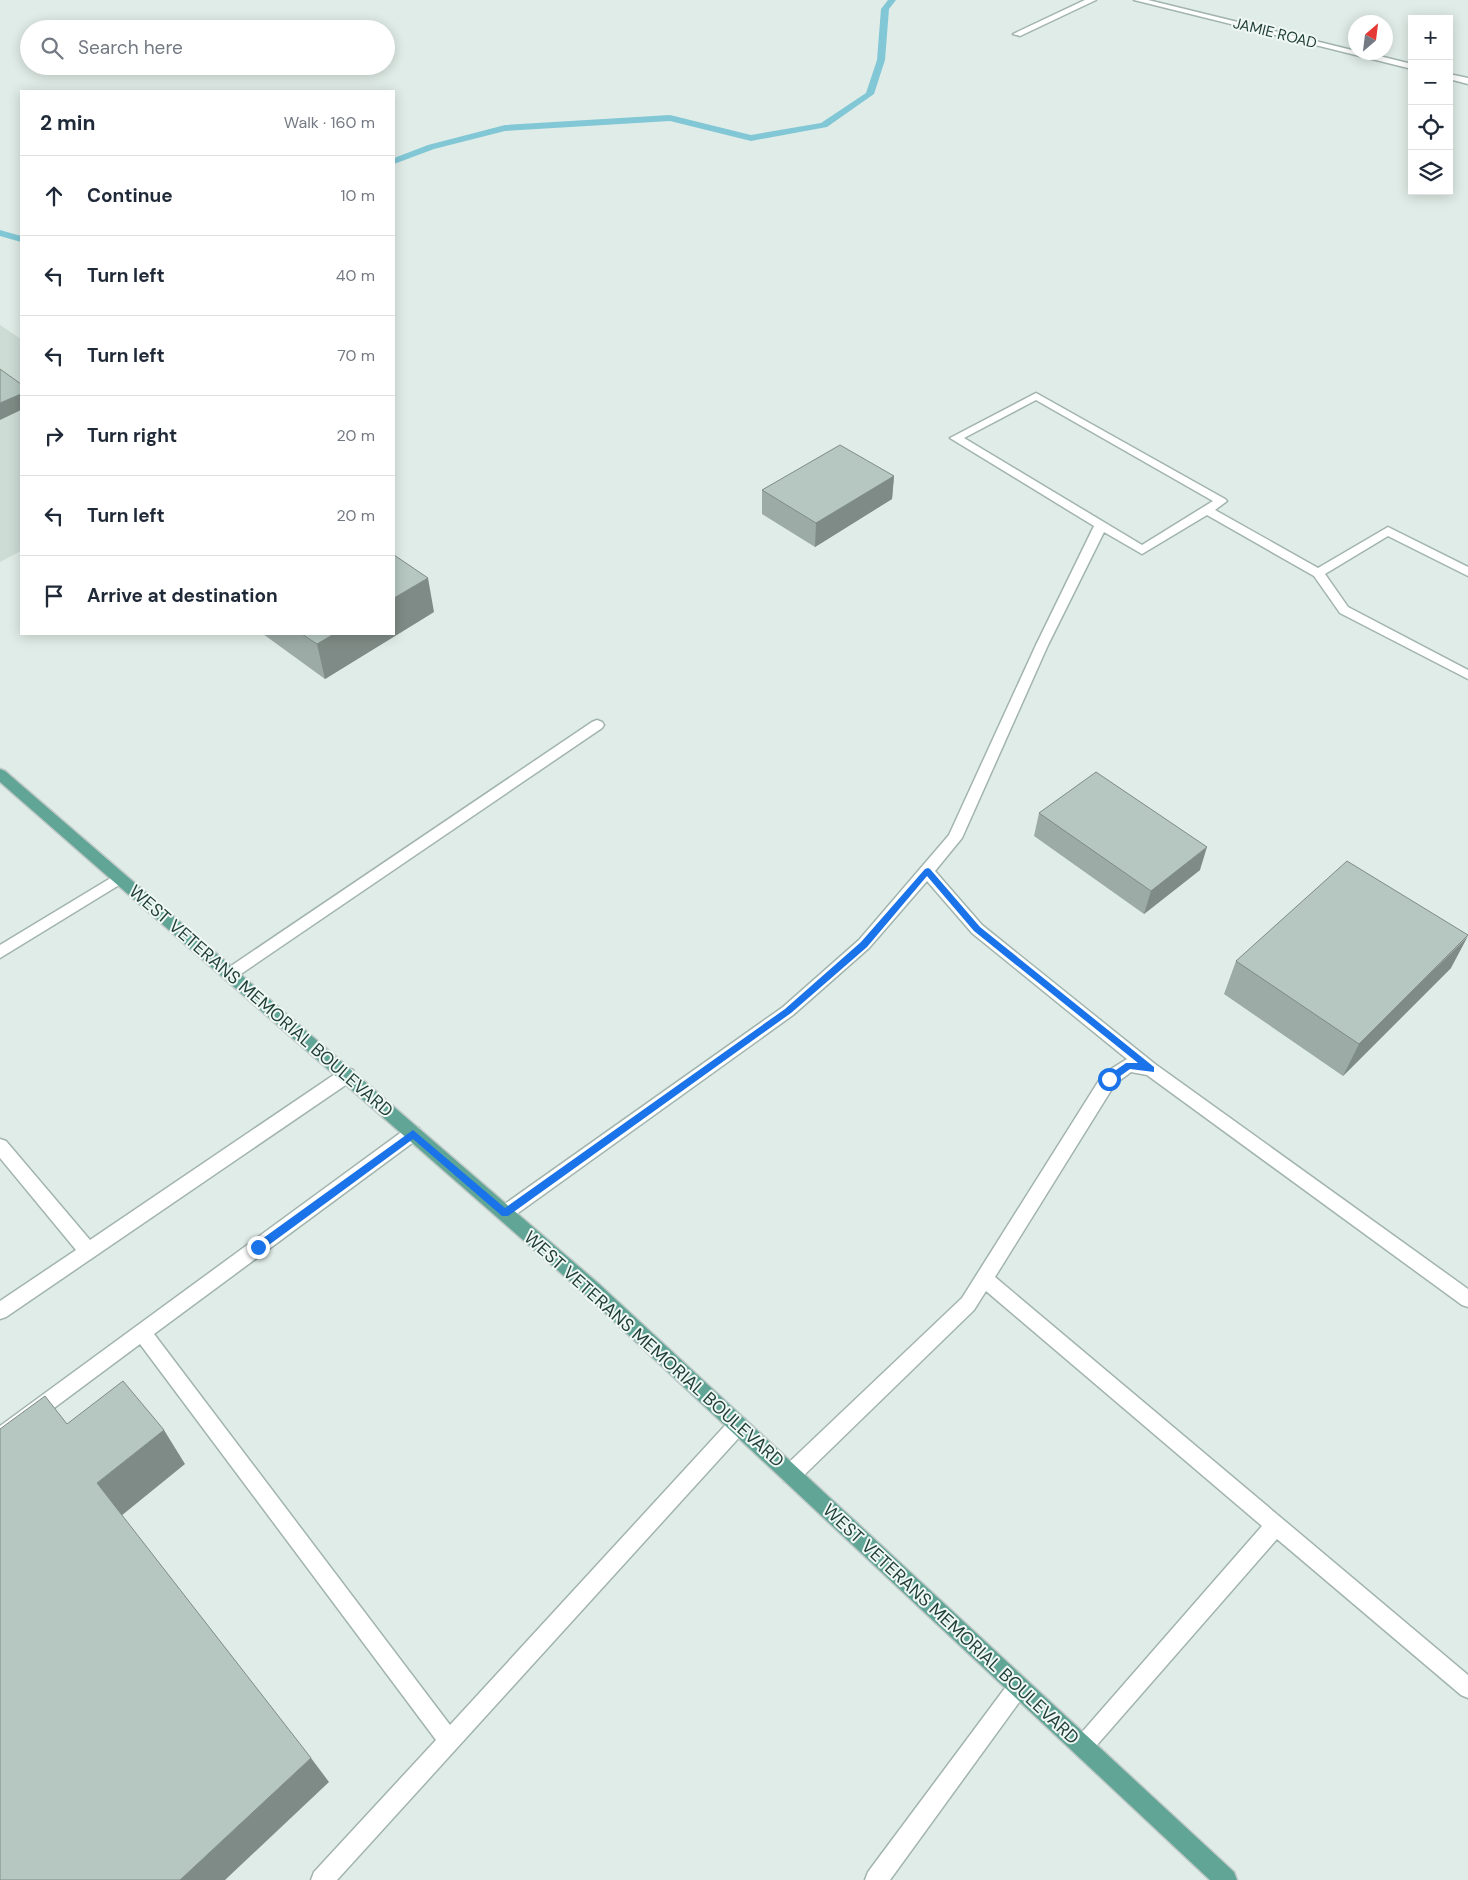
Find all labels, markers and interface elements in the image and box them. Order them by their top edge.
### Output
street label: JAMIE ROAD [1231,13,1319,53]
north arrow [1348,15,1393,60]
map controls [1408,15,1453,195]
button: + [1408,15,1453,60]
search box [20,20,395,75]
icon: search [38,34,66,62]
text: Search here [78,35,183,60]
button: − [1408,60,1453,105]
button: locate [1408,105,1453,150]
text: 2 min [40,109,96,137]
text: Walk · 160 m [284,112,375,133]
button: layers [1408,150,1453,195]
icon: ahead [40,182,68,210]
text: Continue [87,183,173,208]
text: 10 m [341,185,375,206]
icon: left [40,262,68,290]
text: Turn left [87,263,165,288]
text: 40 m [336,265,375,286]
icon: left [40,342,68,370]
text: Turn left [87,343,165,368]
text: 70 m [337,345,375,366]
icon: right [40,422,68,450]
text: Turn right [87,423,177,448]
text: 20 m [336,425,375,446]
icon: left [40,502,68,530]
text: Turn left [87,503,165,528]
text: 20 m [336,505,375,526]
icon: arrive [40,582,68,610]
text: Arrive at destination [87,583,278,608]
street label: WEST VETERANS MEMORIAL BOULEVARD [124,880,398,1122]
route start [1098,1068,1121,1091]
street label: WEST VETERANS MEMORIAL BOULEVARD [519,1226,789,1472]
route end [247,1236,270,1259]
street label: WEST VETERANS MEMORIAL BOULEVARD [818,1498,1084,1750]

